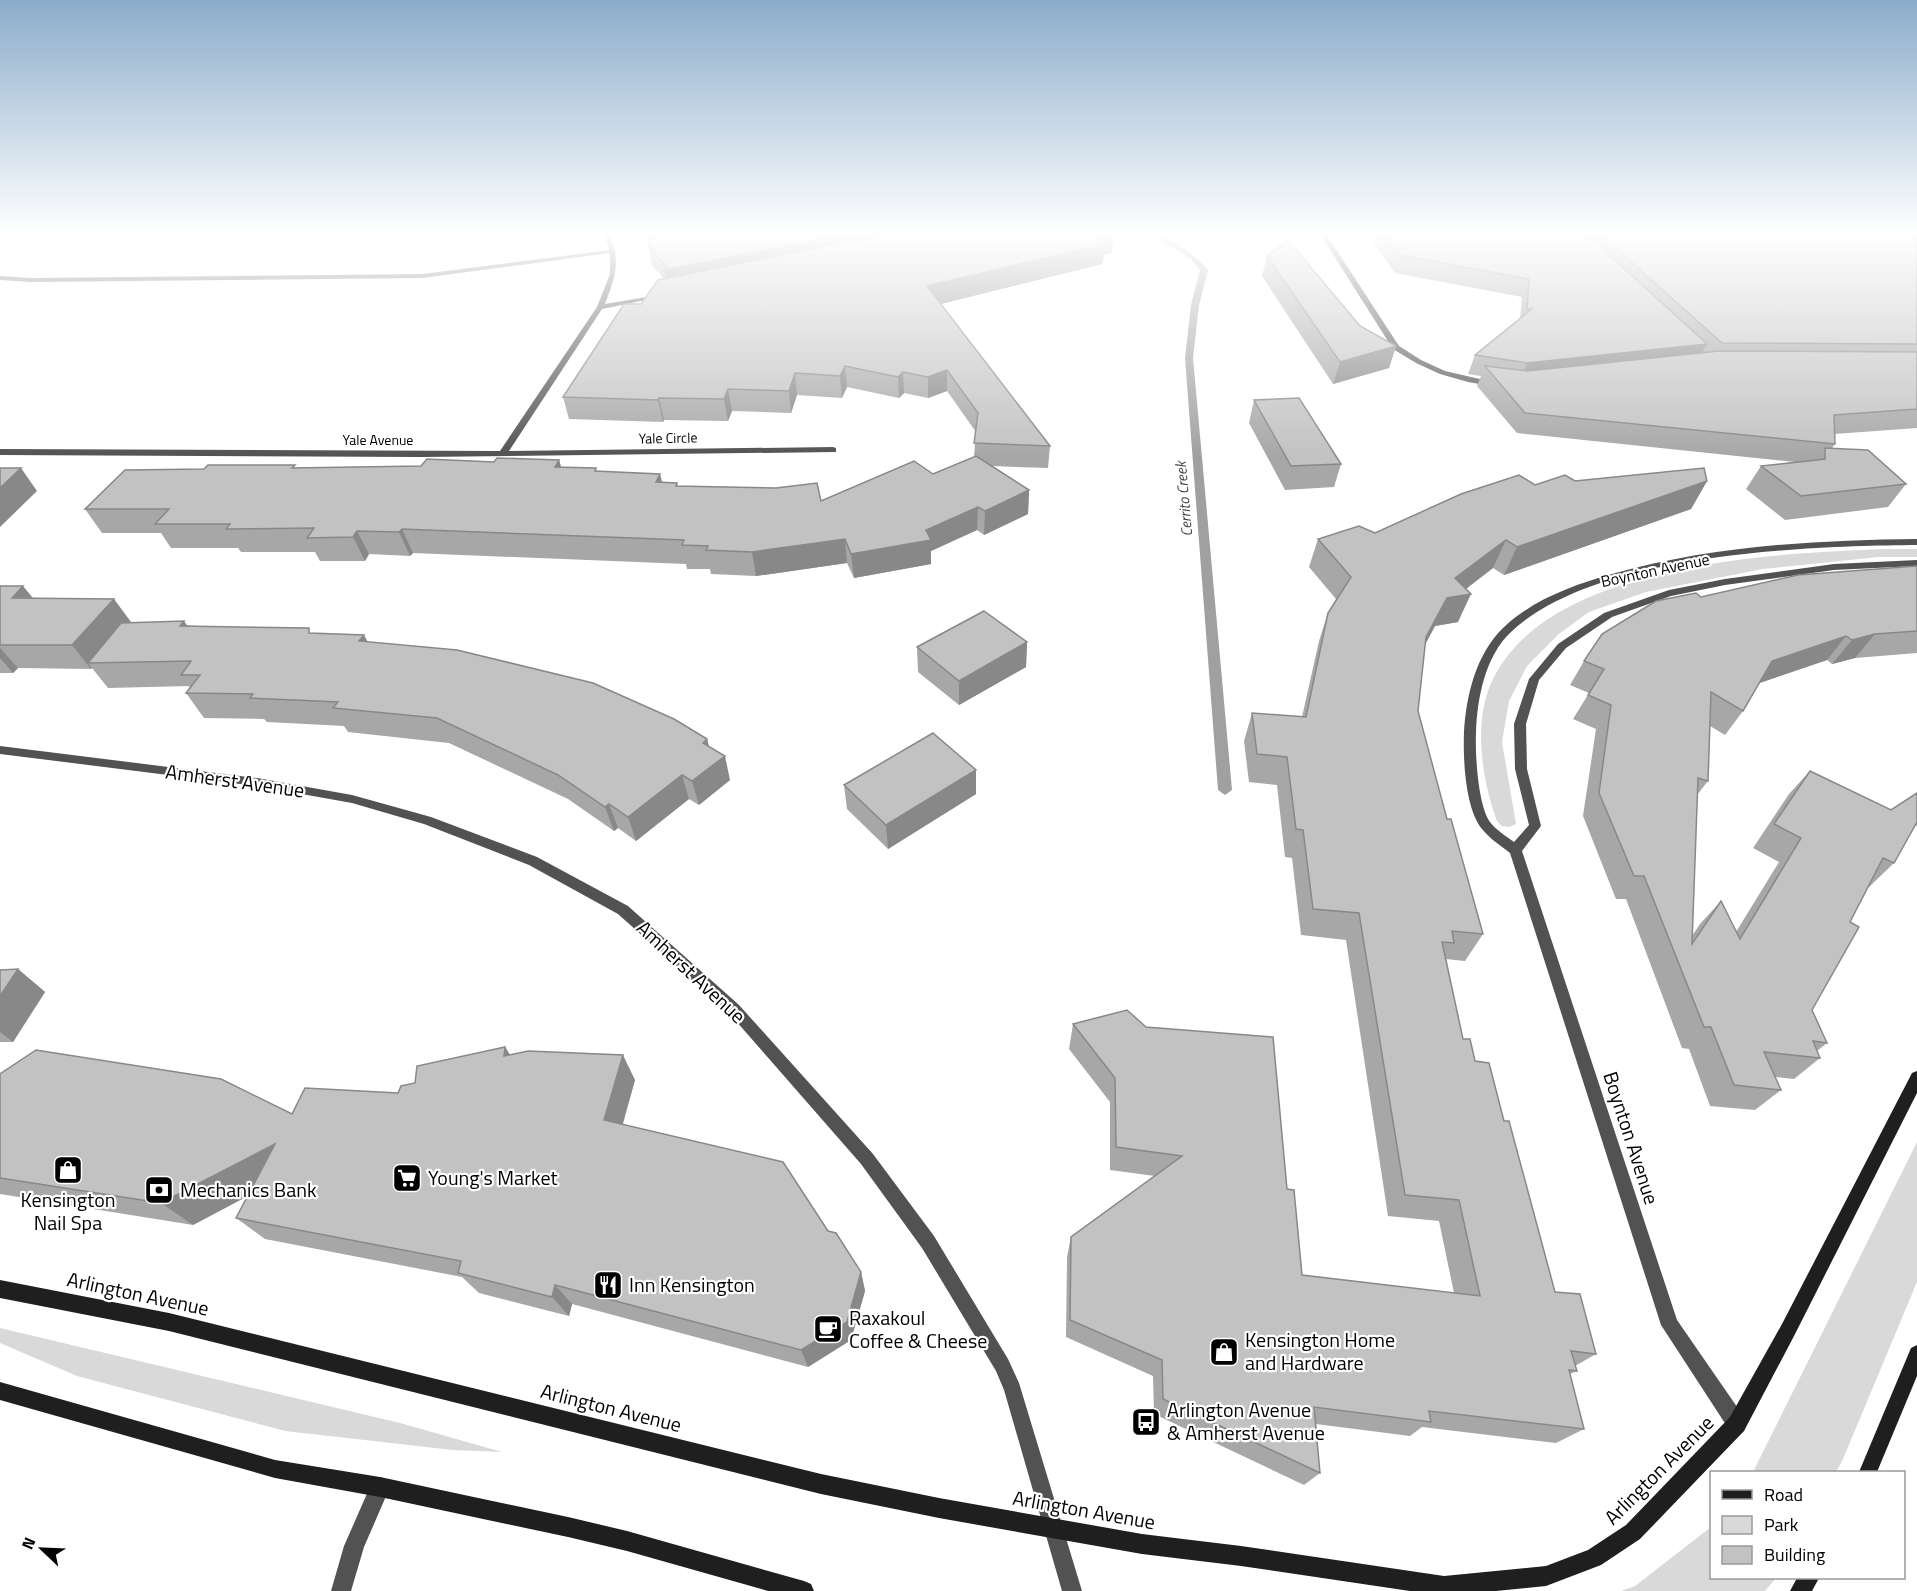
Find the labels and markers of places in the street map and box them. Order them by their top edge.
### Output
shop icon: Kensington Nail Spa [52,1154,84,1186]
supermarket icon: Young's Market [391,1162,423,1194]
place label: Young's Market [428,1162,557,1193]
bank icon: Mechanics Bank [143,1174,175,1206]
place label: Mechanics Bank [180,1174,317,1205]
place label: Kensington Nail Spa [21,1184,115,1238]
restaurant icon: Inn Kensington [592,1269,624,1301]
place label: Inn Kensington [629,1269,755,1300]
place label: Raxakoul Coffee & Cheese [849,1302,987,1356]
cafe icon: Raxakoul Coffee & Cheese [812,1313,844,1345]
place label: Kensington Home and Hardware [1245,1324,1395,1378]
shop icon: Kensington Home and Hardware [1208,1336,1240,1368]
place label: Arlington Avenue & Amherst Avenue [1167,1394,1325,1448]
bus stop icon: Arlington Avenue & Amherst Avenue [1130,1406,1162,1438]

